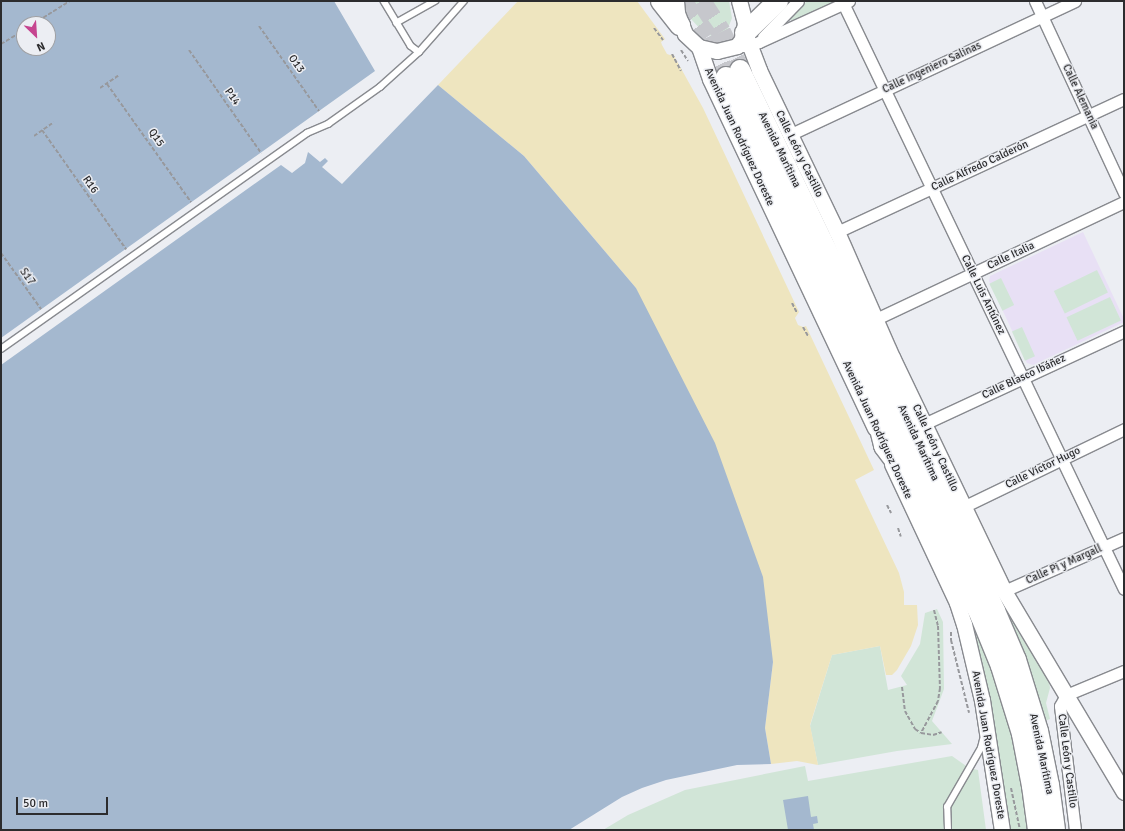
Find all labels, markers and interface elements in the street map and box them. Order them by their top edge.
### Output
north arrow [16,16,56,56]
text: N [35,39,47,54]
street label: Calle Ingeniero Salinas [880,39,984,97]
street label: O13 [285,52,307,76]
street label: Calle Alemania [1059,62,1101,132]
street label: Avenida Juan Rodríguez Doreste [701,66,777,208]
street label: P14 [221,86,243,108]
street label: Calle León y Castillo [772,109,826,199]
street label: Avenida Marítima [755,110,803,190]
street label: Q15 [145,126,167,150]
street label: Calle Alfredo Calderón [929,138,1031,194]
street label: R16 [79,174,101,196]
street label: Calle Italia [985,239,1037,273]
street label: Calle Luis Antúnez [958,253,1008,337]
street label: S17 [16,266,38,288]
street label: Calle Blasco Ibáñez [980,352,1068,402]
street label: Avenida Juan Rodríguez Doreste [839,359,915,501]
street label: Calle León y Castillo [909,402,961,494]
street label: Avenida Marítima [895,403,941,483]
street label: Calle Víctor Hugo [1003,444,1083,492]
street label: Calle Pi y Margall [1024,542,1104,588]
street label: Avenida Juan Rodríguez Doreste [968,670,1008,820]
street label: Avenida Marítima [1026,712,1056,796]
street label: Calle León y Castillo [1055,713,1079,809]
scale bar [18,789,110,815]
text: 50 m [23,796,48,811]

